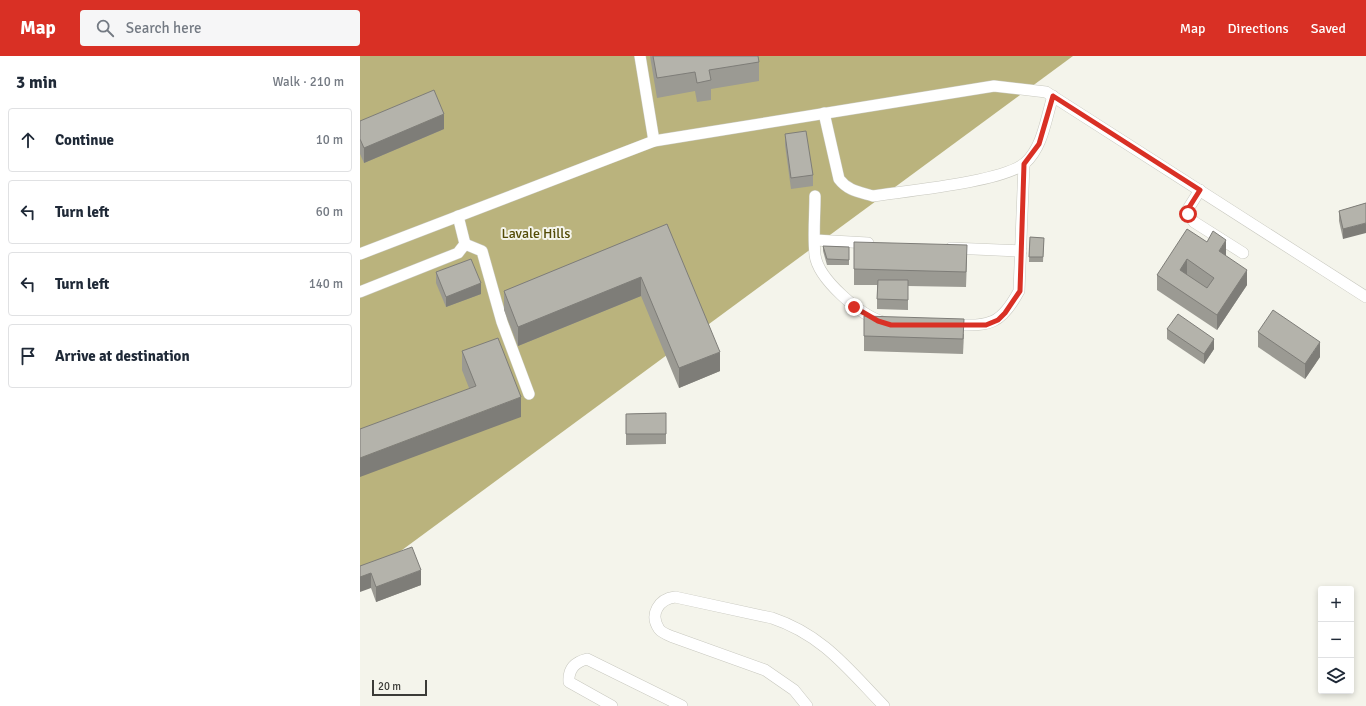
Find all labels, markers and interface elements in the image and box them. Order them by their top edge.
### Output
search box [80,10,360,46]
text: Map [20,16,56,40]
icon: search [94,17,116,39]
text: Search here [126,19,201,37]
text: Map [1180,20,1206,37]
text: Directions [1228,20,1289,37]
text: Saved [1311,20,1346,37]
text: 3 min [16,72,57,93]
text: Walk · 210 m [273,74,344,90]
icon: ahead [17,129,39,151]
text: Continue [55,131,114,149]
text: 10 m [316,132,343,148]
icon: left [17,201,39,223]
text: Turn left [55,203,109,221]
text: 60 m [316,204,343,220]
route start [1179,205,1197,223]
park label: Lavale Hills [502,225,570,242]
icon: left [17,273,39,295]
text: Turn left [55,275,109,293]
text: 140 m [309,276,343,292]
route end [845,298,863,316]
icon: arrive [17,345,39,367]
text: Arrive at destination [55,347,190,365]
map controls [1318,586,1354,694]
button: + [1318,586,1354,622]
button: − [1318,622,1354,658]
button: layers [1318,658,1354,694]
scale bar [372,678,427,697]
text: 20 m [378,680,401,693]

